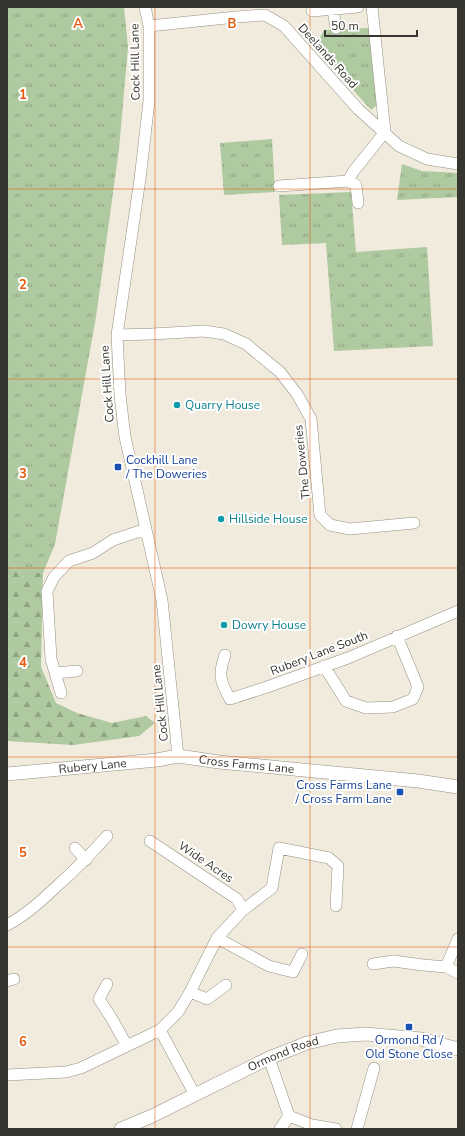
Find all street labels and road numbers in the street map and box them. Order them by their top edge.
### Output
street label: Deelands Road [295,20,361,92]
street label: Cock Hill Lane [126,23,144,101]
street label: Cock Hill Lane [96,345,118,423]
street label: The Doweries [290,424,314,500]
street label: Rubery Lane South [268,627,370,679]
street label: Cock Hill Lane [148,664,172,742]
street label: Cross Farms Lane [198,751,295,777]
street label: Rubery Lane [58,755,127,777]
street label: Wide Acres [175,838,237,886]
street label: Ormond Road [245,1033,320,1075]

